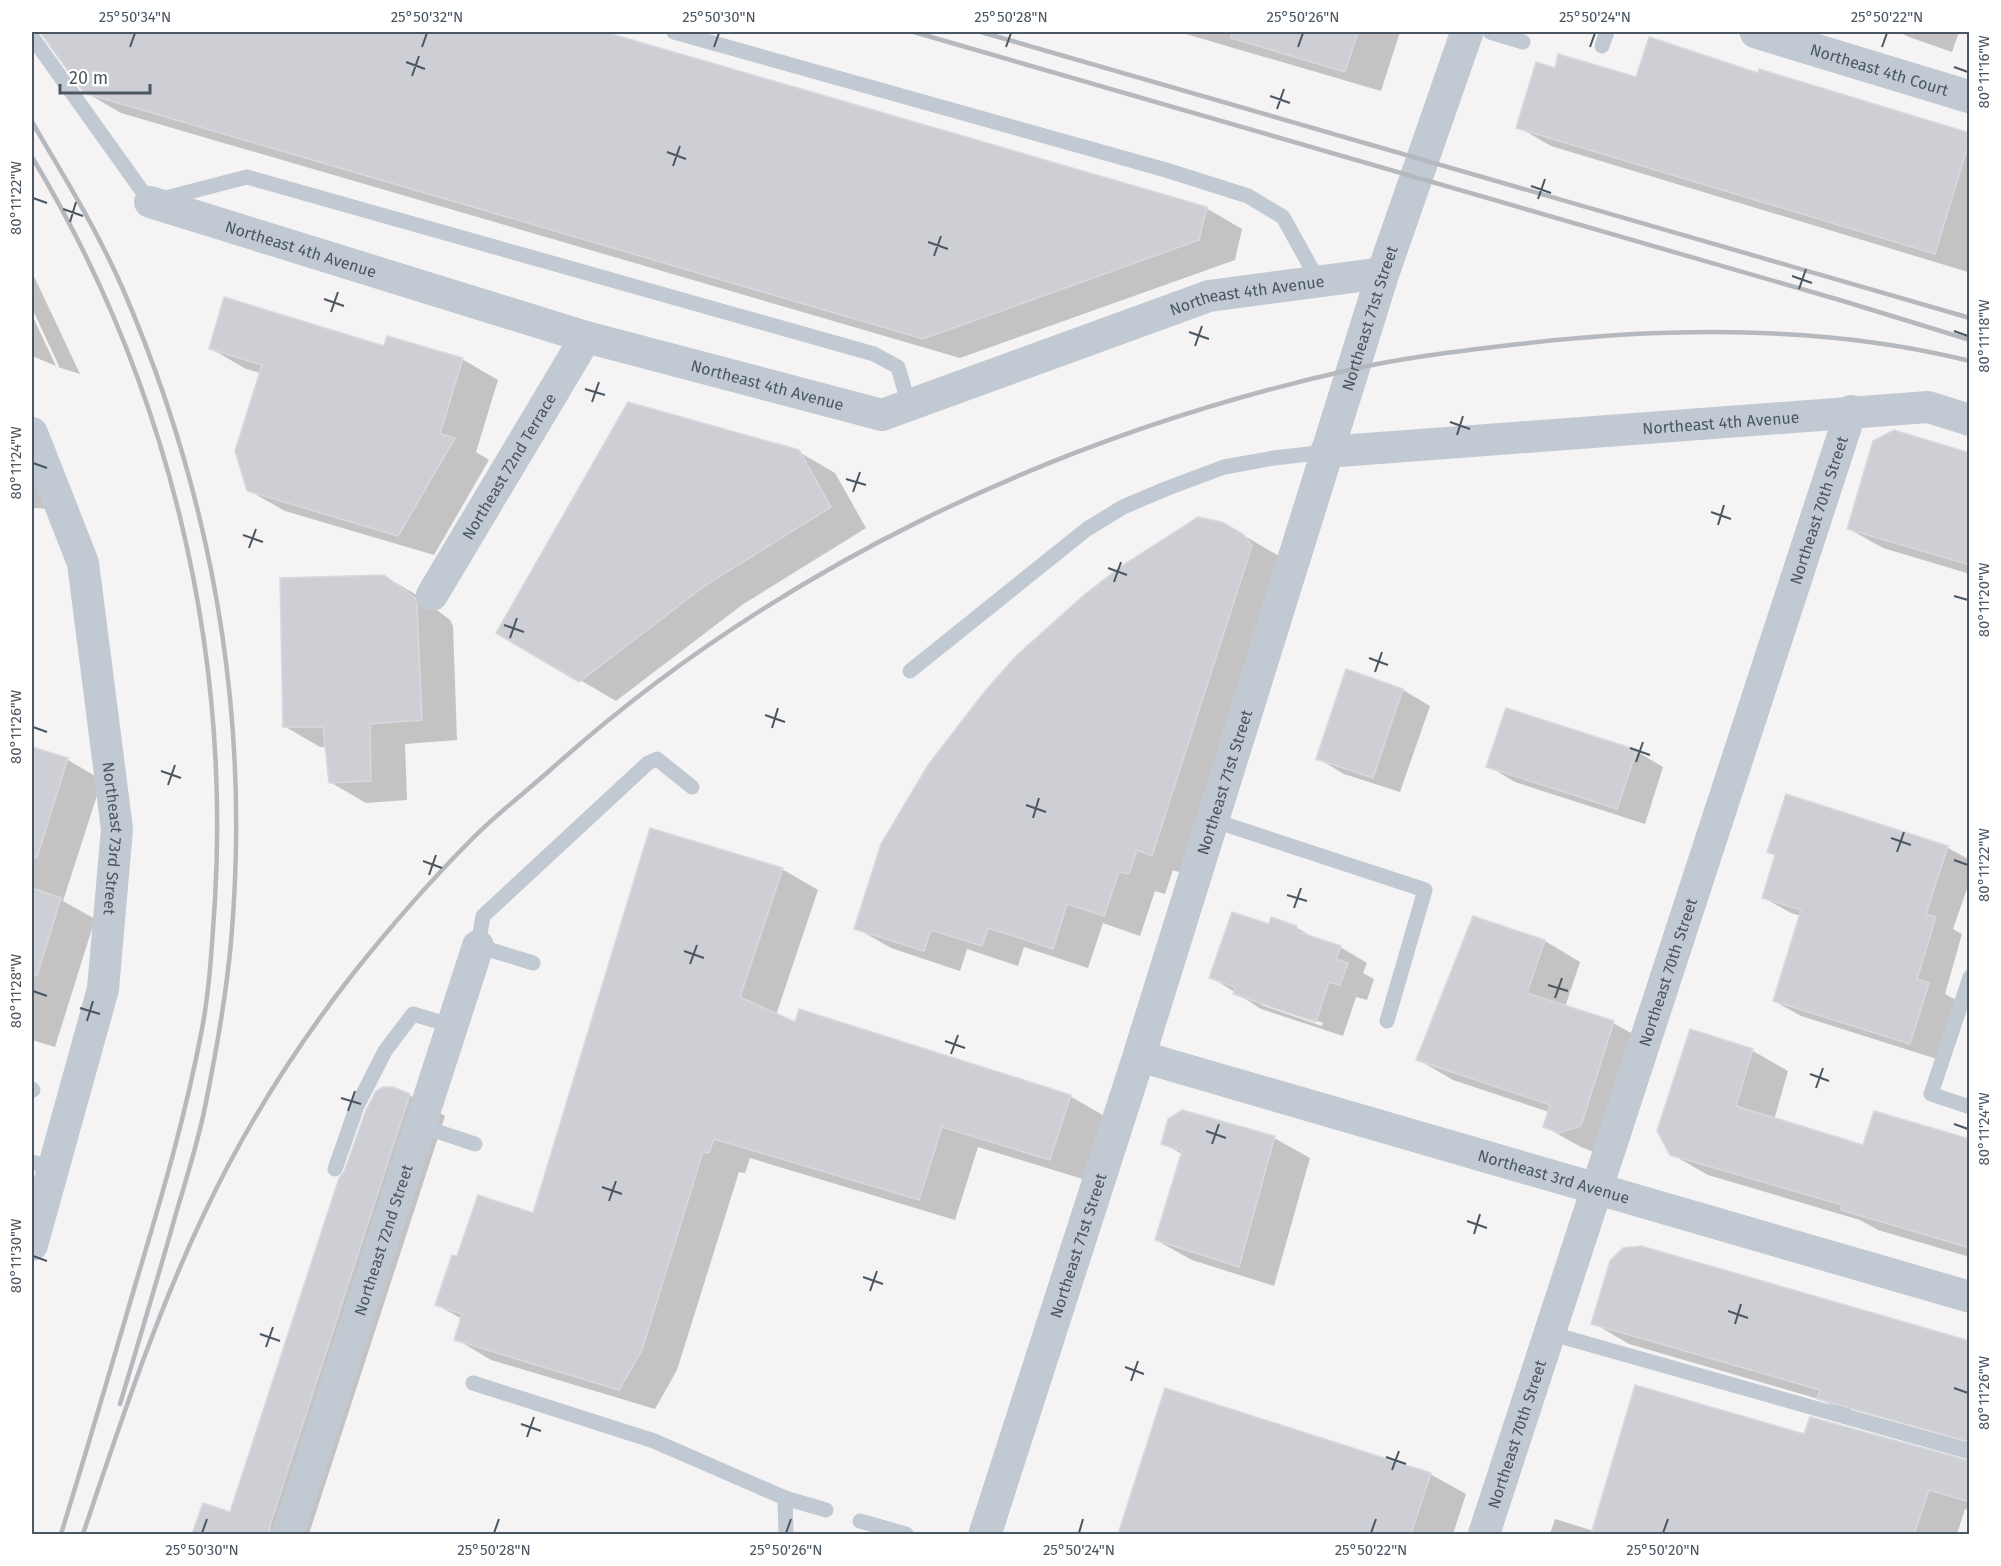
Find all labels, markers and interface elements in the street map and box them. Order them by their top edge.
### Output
text: 25°50'34"N [99,8,171,26]
text: 25°50'32"N [391,8,463,26]
text: 25°50'30"N [682,8,756,26]
text: 25°50'28"N [974,8,1048,26]
text: 25°50'26"N [1266,8,1340,26]
text: 25°50'24"N [1559,8,1631,26]
text: 25°50'22"N [1851,8,1923,26]
text: 80°11'16"W [1975,35,1993,109]
street label: Northeast 4th Court [1808,40,1951,99]
scale bar [60,57,150,95]
text: 20 m [69,67,108,89]
text: 80°11'22"W [7,161,25,235]
street label: Northeast 4th Avenue [223,216,379,281]
street label: Northeast 71st Street [1337,243,1401,393]
street label: Northeast 4th Avenue [1167,271,1325,319]
text: 80°11'18"W [1975,299,1993,373]
street label: Northeast 4th Avenue [689,356,846,414]
street label: Northeast 72nd Terrace [458,390,560,543]
street label: Northeast 4th Avenue [1642,407,1800,438]
text: 80°11'24"W [7,426,25,500]
street label: Northeast 70th Street [1785,433,1852,587]
text: 80°11'20"W [1975,562,1993,637]
text: 80°11'26"W [7,689,25,764]
street label: Northeast 71st Street [1193,707,1256,857]
street label: Northeast 73rd Street [99,760,127,916]
text: 80°11'22"W [1975,828,1993,902]
street label: Northeast 70th Street [1634,895,1701,1049]
text: 80°11'28"W [7,953,25,1028]
text: 80°11'24"W [1975,1092,1993,1166]
street label: Northeast 3rd Avenue [1476,1145,1632,1207]
street label: Northeast 72nd Street [350,1162,416,1318]
street label: Northeast 71st Street [1046,1171,1110,1320]
text: 80°11'30"W [7,1218,25,1293]
text: 80°11'26"W [1975,1355,1993,1430]
street label: Northeast 70th Street [1484,1357,1550,1511]
text: 25°50'30"N [165,1541,239,1559]
text: 25°50'28"N [457,1541,531,1559]
text: 25°50'26"N [749,1541,823,1559]
text: 25°50'24"N [1043,1541,1115,1559]
text: 25°50'22"N [1335,1541,1407,1559]
text: 25°50'20"N [1626,1541,1700,1559]

